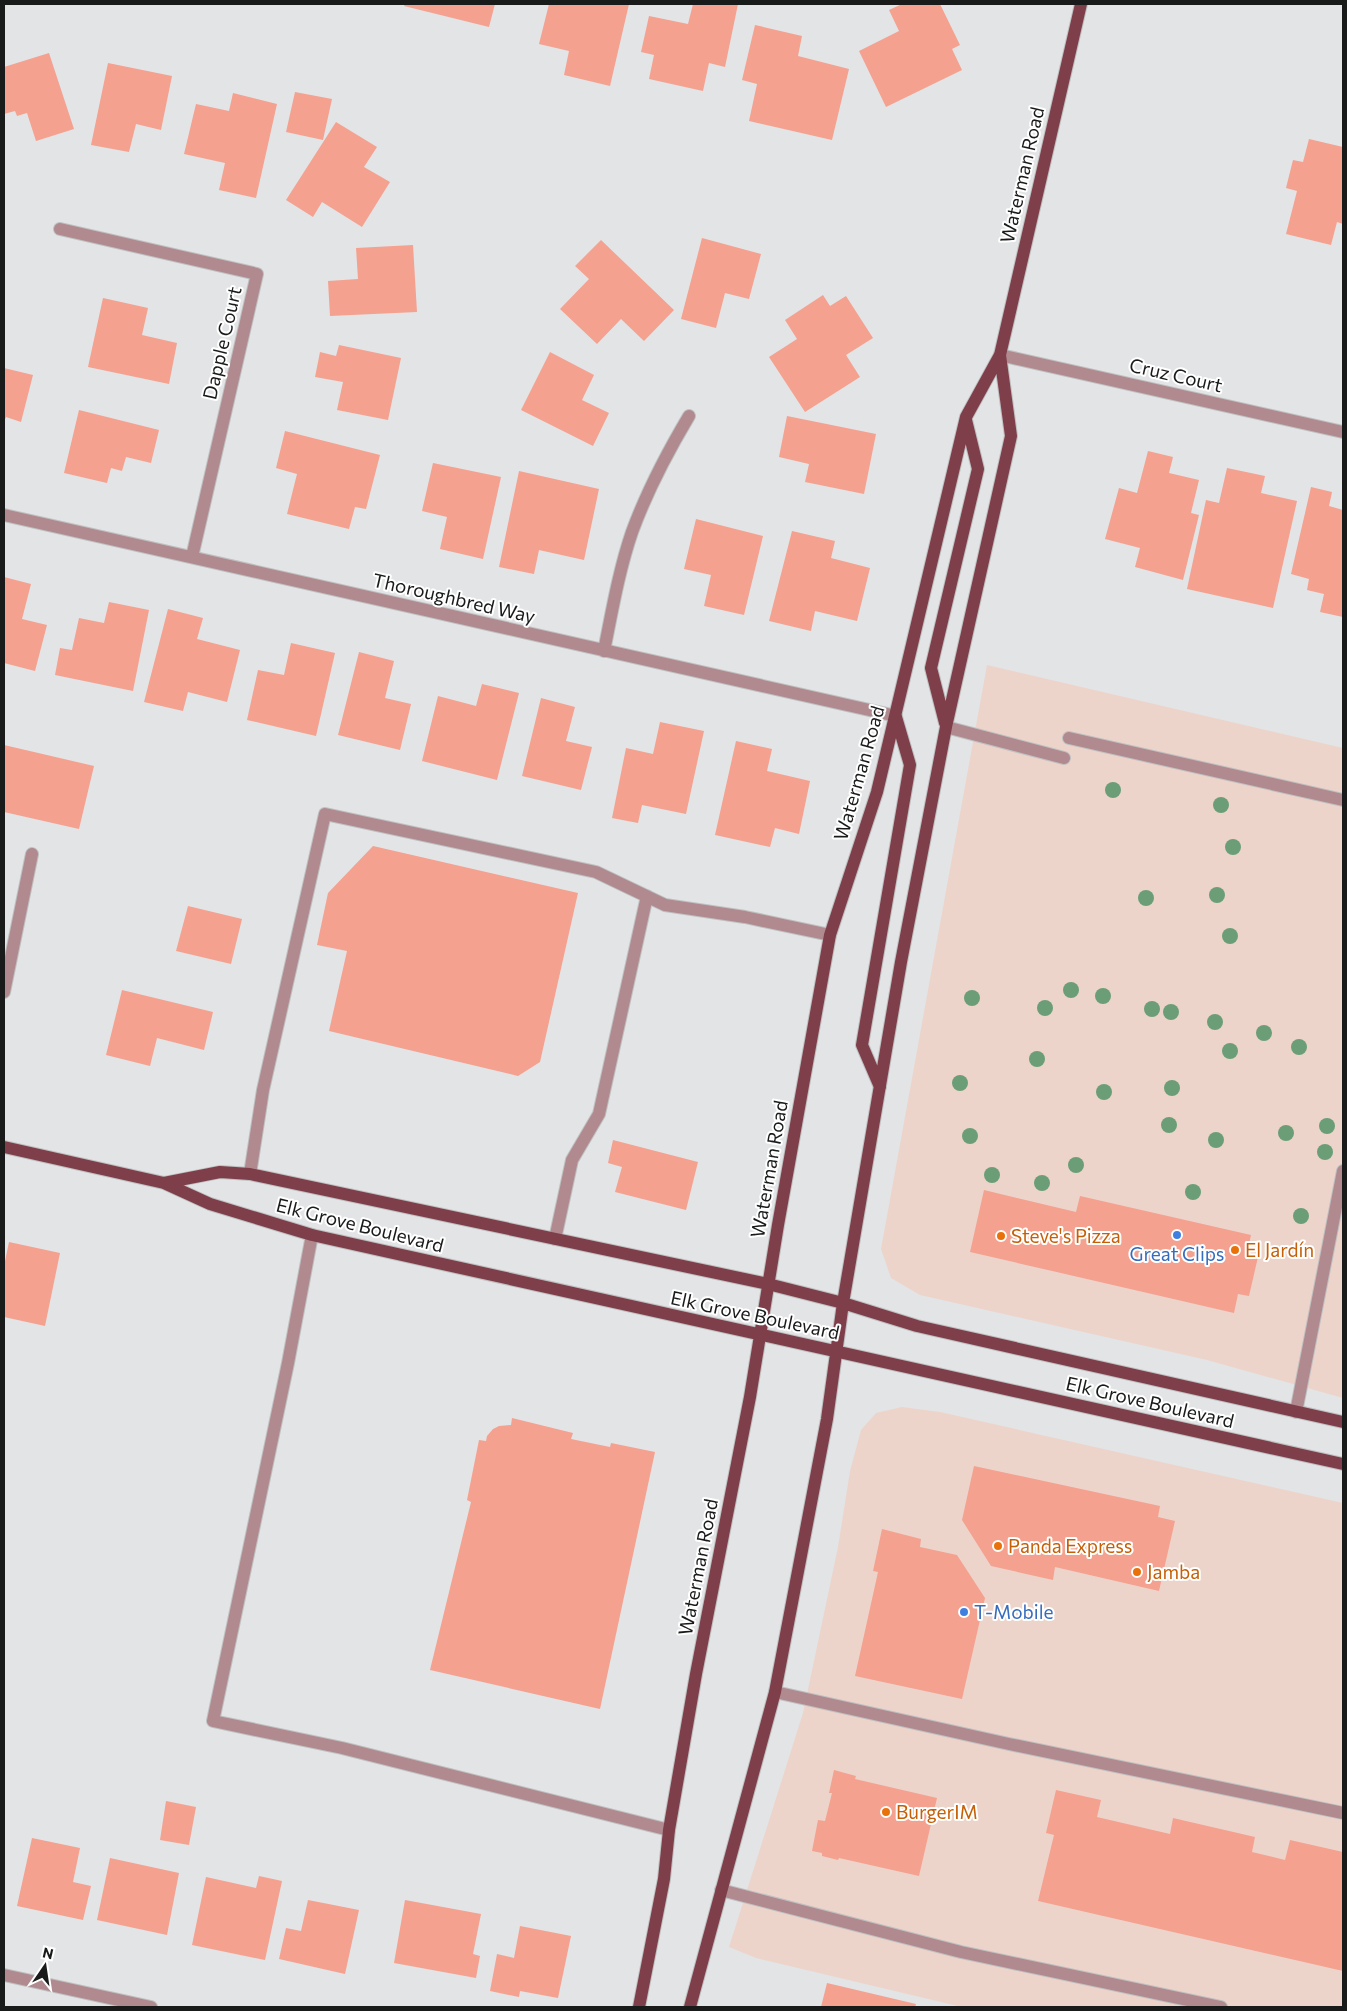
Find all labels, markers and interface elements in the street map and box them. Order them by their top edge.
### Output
street label: Waterman Road [995,105,1048,245]
street label: Dapple Court [197,284,246,402]
street label: Cruz Court [1127,353,1225,396]
street label: Thoroughbred Way [371,568,538,627]
street label: Waterman Road [828,703,889,843]
street label: Waterman Road [745,1098,792,1239]
street label: Elk Grove Boulevard [274,1193,446,1256]
place label: Steve's Pizza [1011,1224,1121,1247]
marker: Great Clips [1171,1229,1183,1241]
marker: Steve's Pizza [995,1230,1007,1242]
place label: El Jardín [1245,1238,1314,1261]
place label: Great Clips [1130,1242,1225,1265]
marker: El Jardín [1229,1244,1241,1256]
street label: Elk Grove Boulevard [669,1285,842,1344]
street label: Elk Grove Boulevard [1064,1371,1236,1432]
street label: Waterman Road [673,1496,722,1637]
place label: Panda Express [1008,1534,1132,1557]
marker: Panda Express [992,1540,1004,1552]
place label: Jamba [1147,1560,1200,1583]
marker: Jamba [1131,1566,1143,1578]
place label: T-Mobile [974,1600,1054,1623]
marker: T-Mobile [958,1606,970,1618]
place label: BurgerIM [896,1800,978,1823]
marker: BurgerIM [880,1806,892,1818]
north arrow [20,1941,70,1991]
text: N [41,1943,55,1962]

